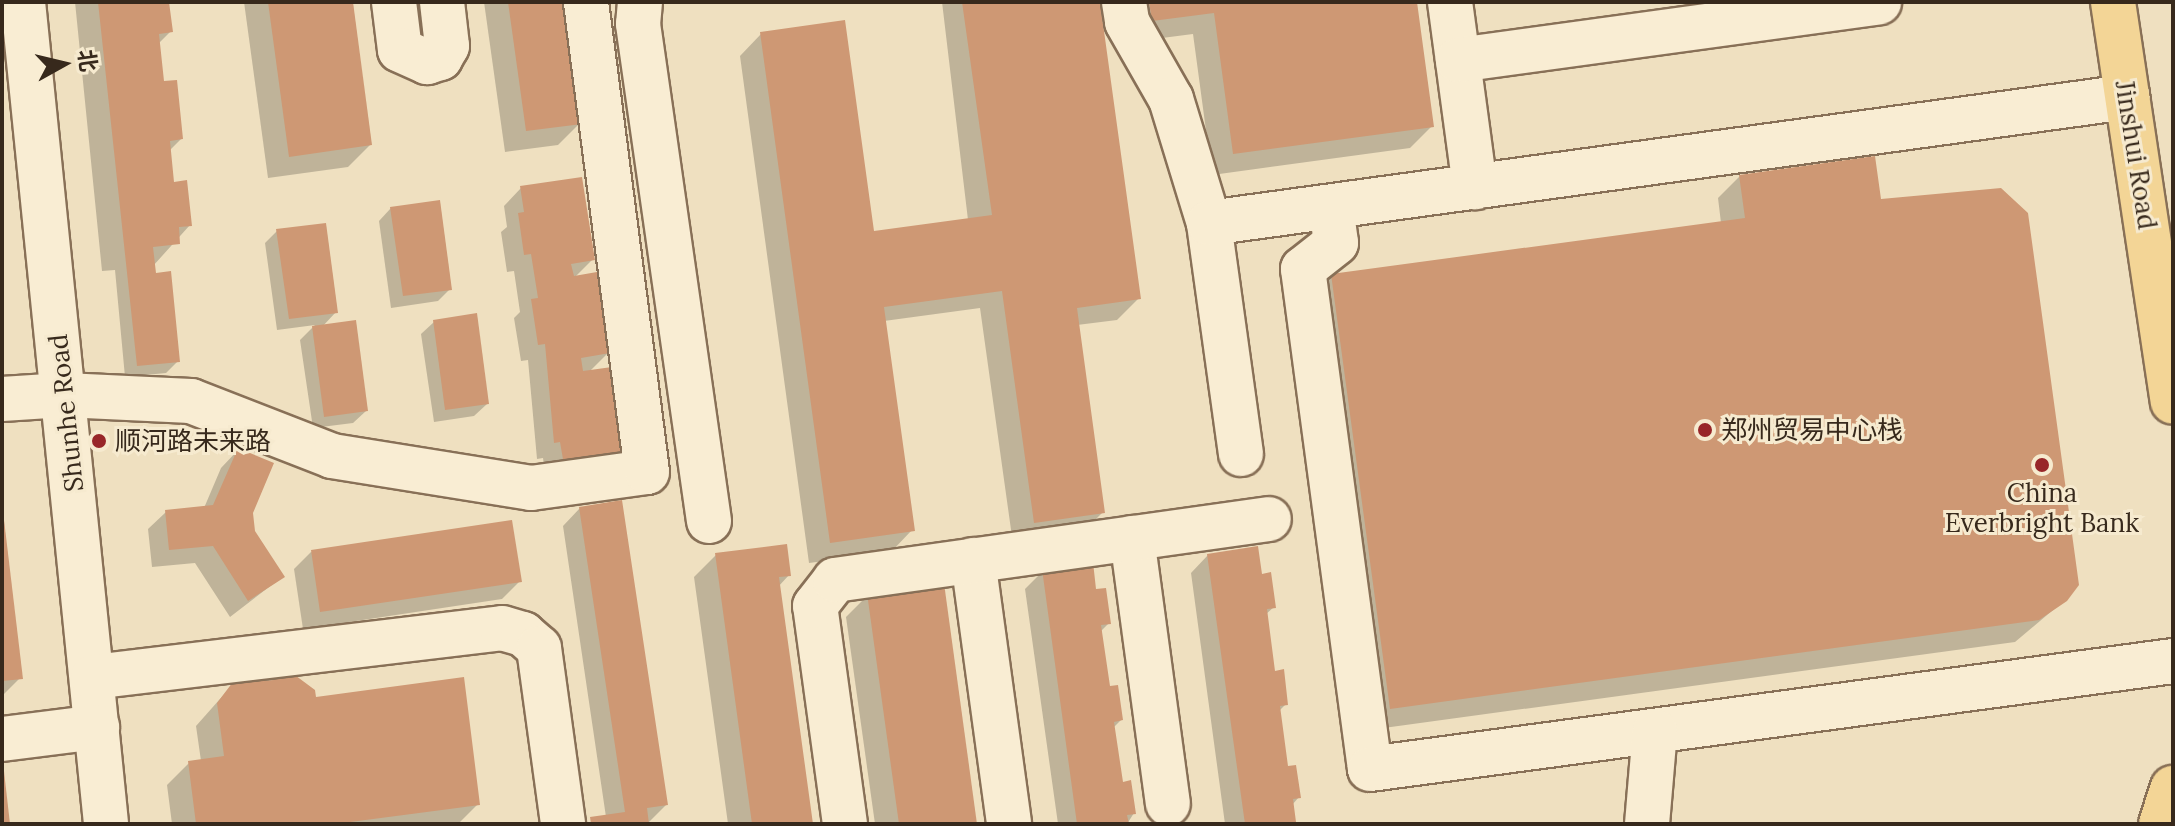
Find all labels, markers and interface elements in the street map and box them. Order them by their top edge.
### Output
north arrow [24,24,104,104]
text: 北 [72,48,103,74]
street label: Jinshui Road [2109,78,2163,232]
street label: Shunhe Road [42,333,90,493]
place label: 郑州贸易中心栈 [1721,414,1903,446]
marker: 郑州贸易中心栈 [1696,421,1714,439]
place label: 顺河路未来路 [115,425,271,457]
marker: 顺河路未来路 [90,432,108,450]
marker: China Everbright Bank [2033,456,2051,474]
place label: China Everbright Bank [1945,477,2139,538]

